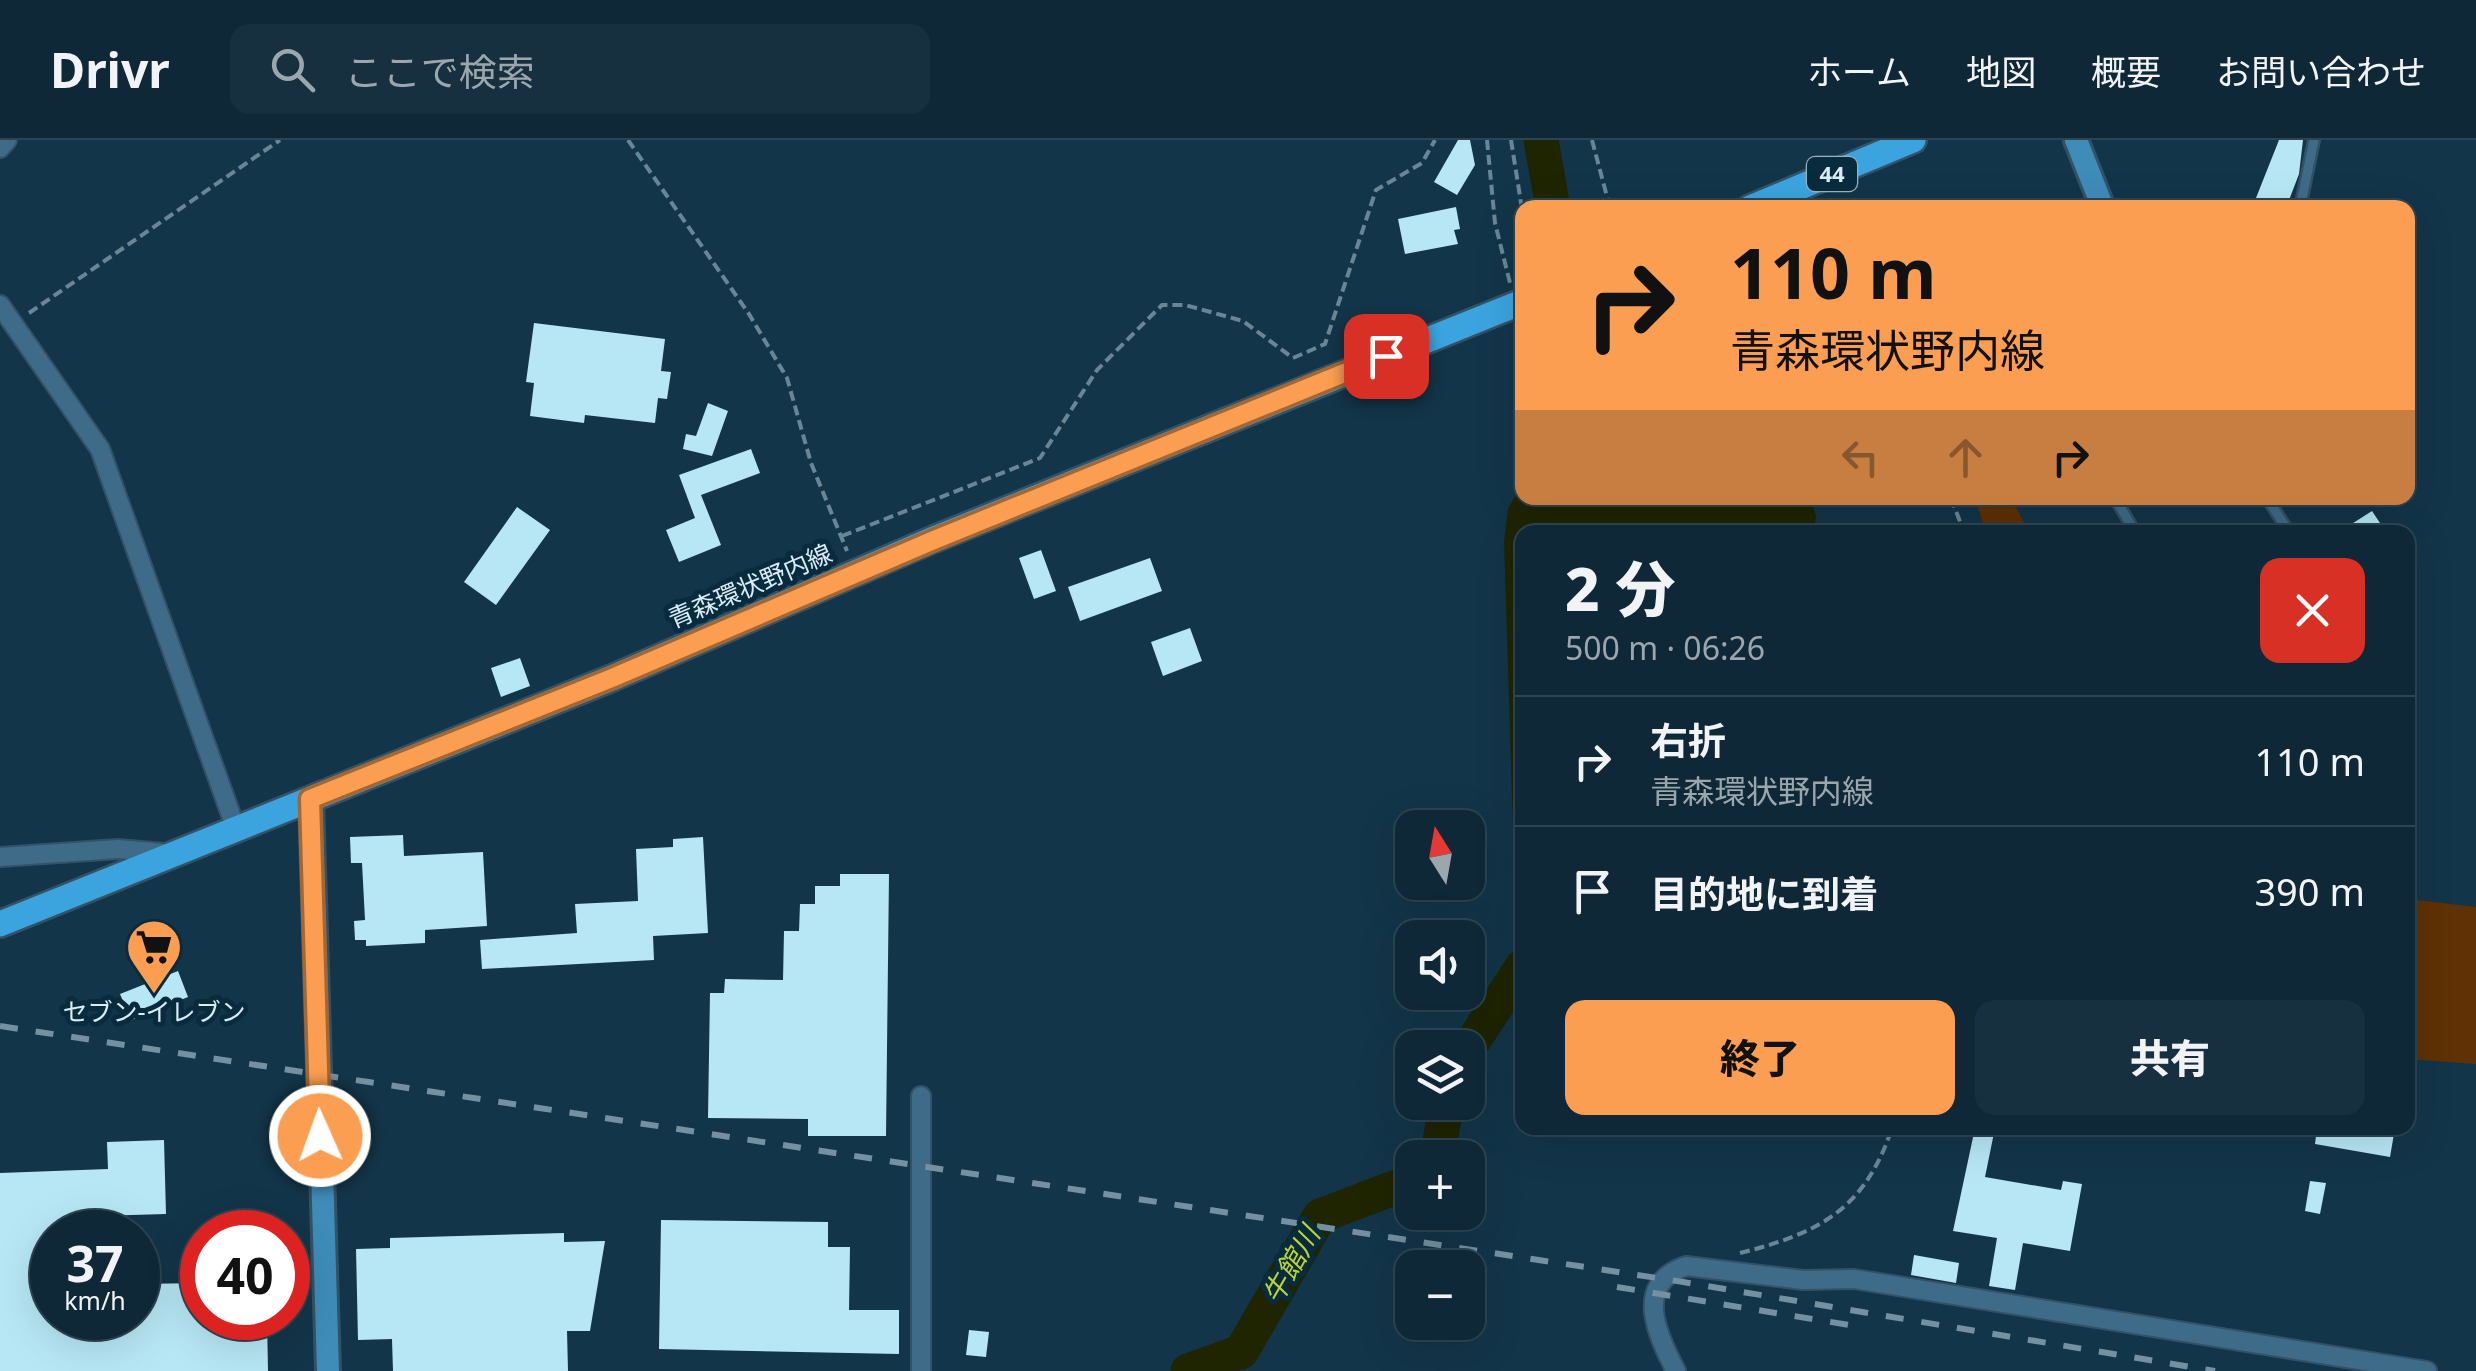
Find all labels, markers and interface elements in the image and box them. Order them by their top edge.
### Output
search box [230,24,930,114]
text: Drivr [50,37,170,102]
icon: search [265,42,320,97]
text: ここで検索 [345,45,535,97]
text: ホーム [1807,48,1911,95]
text: 地図 [1966,48,2036,95]
text: 概要 [2091,48,2161,95]
text: お問い合わせ [2216,48,2426,95]
road number: 44 [1807,157,1857,191]
text: 110 m [1730,224,1937,320]
icon: right [1565,240,1695,370]
pin [1344,314,1429,399]
text: 青森環状野内線 [1730,319,2045,380]
icon: arrive [1359,329,1414,384]
icon: left [1833,430,1888,485]
icon: ahead [1938,430,1993,485]
icon: right [2043,430,2098,485]
street label: 青森環状野内線 [662,535,837,635]
text: 2 分 [1565,547,1675,629]
button: close [2260,558,2365,663]
text: 500 m · 06:26 [1565,626,1765,669]
text: 右折 [1650,714,1726,766]
icon: right [1565,734,1620,789]
text: 110 m [2254,735,2365,787]
text: 青森環状野内線 [1650,769,1874,812]
north arrow [1395,810,1485,900]
map controls [1395,810,1485,1340]
icon: arrive [1565,864,1620,919]
text: 390 m [2254,865,2365,917]
text: 目的地に到着 [1650,867,1878,919]
supermarket icon: セブン-イレブン [124,917,184,996]
button: sound [1395,920,1485,1010]
place label: セブン-イレブン [62,994,246,1028]
button: 終了 [1565,1000,1955,1115]
button: 共有 [1975,1000,2365,1115]
button: layers [1395,1030,1485,1120]
position arrow [268,1084,372,1188]
button: + [1395,1140,1485,1230]
speed limit sign: 40 [180,1210,310,1340]
water label: 牛館川 [1253,1216,1329,1310]
text: 37 [66,1229,124,1297]
button: − [1395,1250,1485,1340]
text: km/h [64,1283,126,1317]

